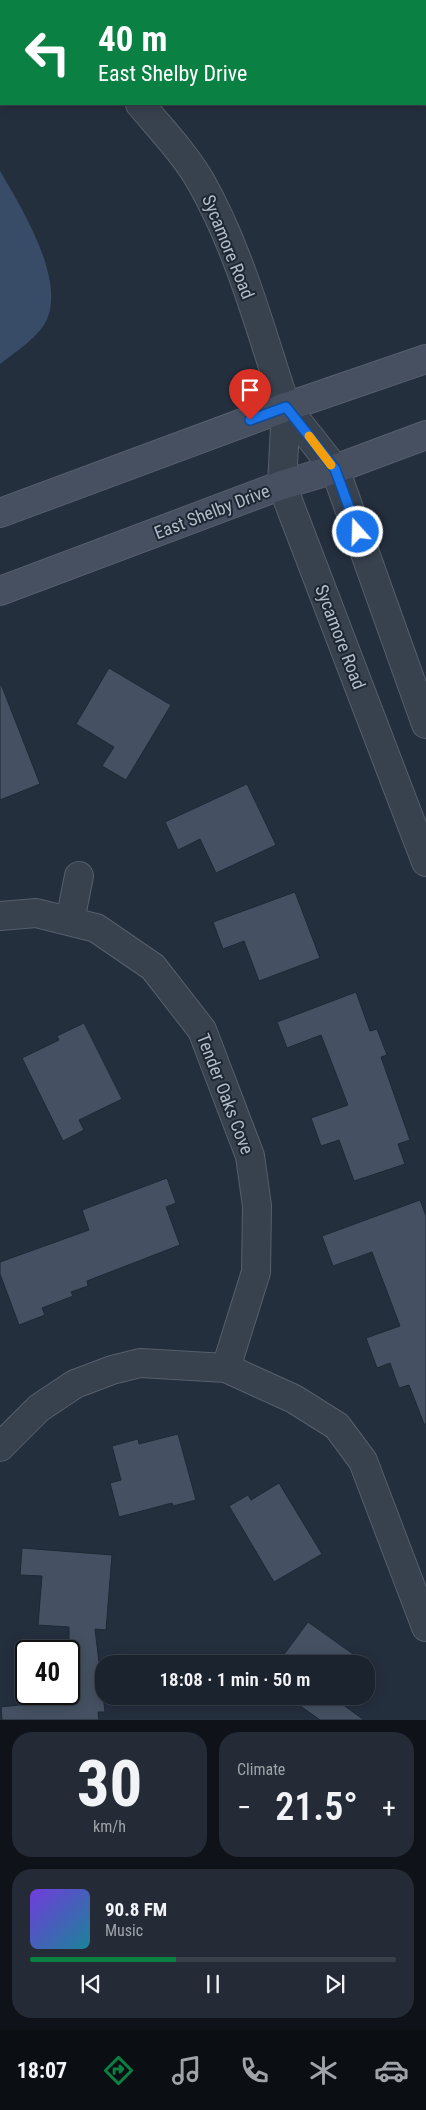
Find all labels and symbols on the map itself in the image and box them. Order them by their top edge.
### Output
street label: Sycamore Road [198,192,259,302]
pin [229,369,271,420]
street label: East Shelby Drive [151,480,273,543]
position arrow [331,505,383,557]
street label: Sycamore Road [311,582,370,692]
street label: Tender Oaks Cove [193,1030,258,1157]
speed limit sign: 40 [15,1640,80,1705]

